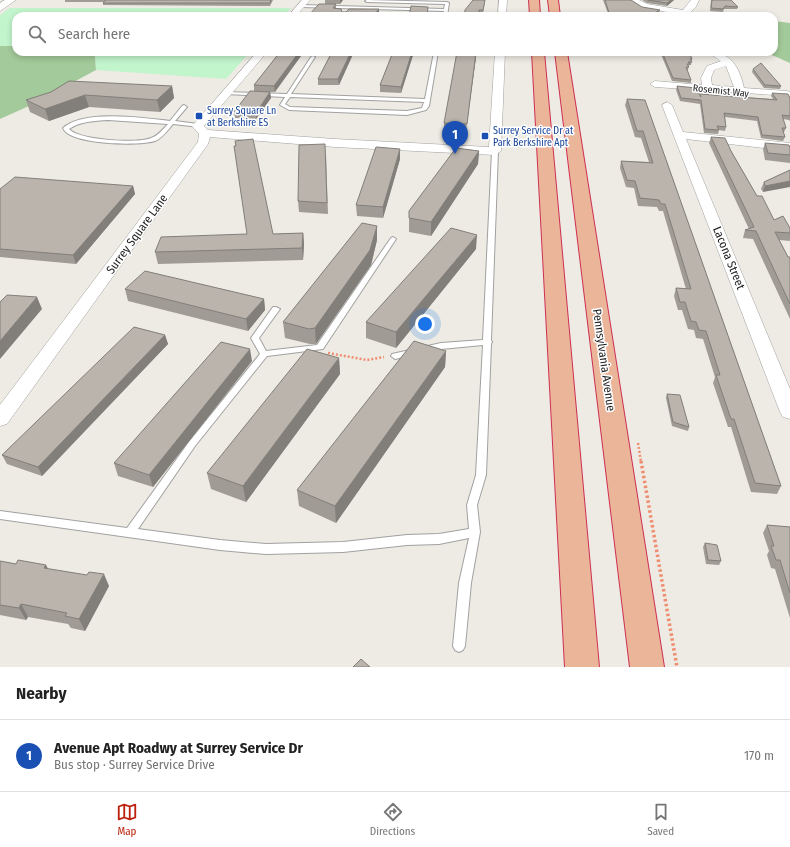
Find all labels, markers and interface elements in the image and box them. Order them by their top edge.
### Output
search box [12,12,778,56]
icon: search [26,23,48,45]
text: Search here [58,25,130,43]
street label: Rosemist Way [692,82,750,100]
place label: Surrey Square Ln at Berkshire ES [207,105,276,129]
marker: Surrey Square Ln at Berkshire ES [194,111,204,121]
pin: 1 [442,121,468,154]
place label: Surrey Service Dr at Park Berkshire Apt [493,125,574,149]
marker: Surrey Service Dr at Park Berkshire Apt [480,131,490,141]
street label: Surrey Square Lane [103,191,171,276]
street label: Lacona Street [710,224,748,292]
street label: Pennsylvania Avenue [590,308,618,412]
your location [415,314,435,334]
text: Nearby [16,683,67,704]
text: Avenue Apt Roadwy at Surrey Service Dr [54,739,303,757]
text: 1 [26,748,32,763]
text: 170 m [744,748,774,763]
text: Bus stop · Surrey Service Drive [54,757,215,772]
tab: Map [116,801,138,838]
tab: Directions [370,801,415,838]
tab: Saved [647,801,674,838]

